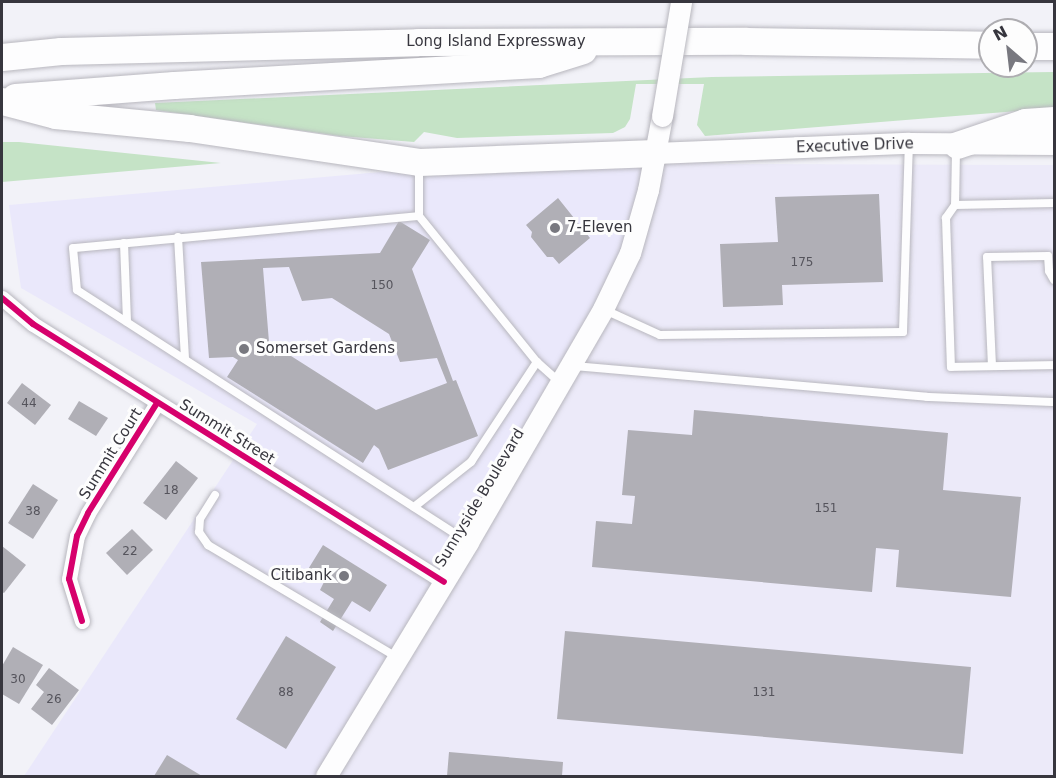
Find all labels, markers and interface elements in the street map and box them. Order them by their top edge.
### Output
north arrow [978,18,1038,78]
text: N [990,22,1011,45]
street label: Long Island Expressway [406,33,586,51]
street label: Executive Drive [796,135,914,157]
place label: 7-Eleven [567,219,632,237]
marker: 7-Eleven [548,221,562,235]
house number: 175 [791,256,813,270]
house number: 150 [371,279,393,293]
place label: Somerset Gardens [256,340,395,358]
marker: Somerset Gardens [237,342,251,356]
street label: Summit Street [176,396,278,468]
house number: 44 [21,397,37,411]
street label: Summit Court [76,405,146,503]
street label: Sunnyside Boulevard [432,426,528,570]
house number: 18 [163,484,179,498]
house number: 151 [815,502,837,516]
house number: 38 [25,505,41,519]
house number: 22 [122,545,138,559]
place label: Citibank [270,567,332,585]
marker: Citibank [337,569,351,583]
house number: 30 [10,673,26,687]
house number: 88 [278,686,294,700]
house number: 131 [753,686,775,700]
house number: 26 [46,693,62,707]

